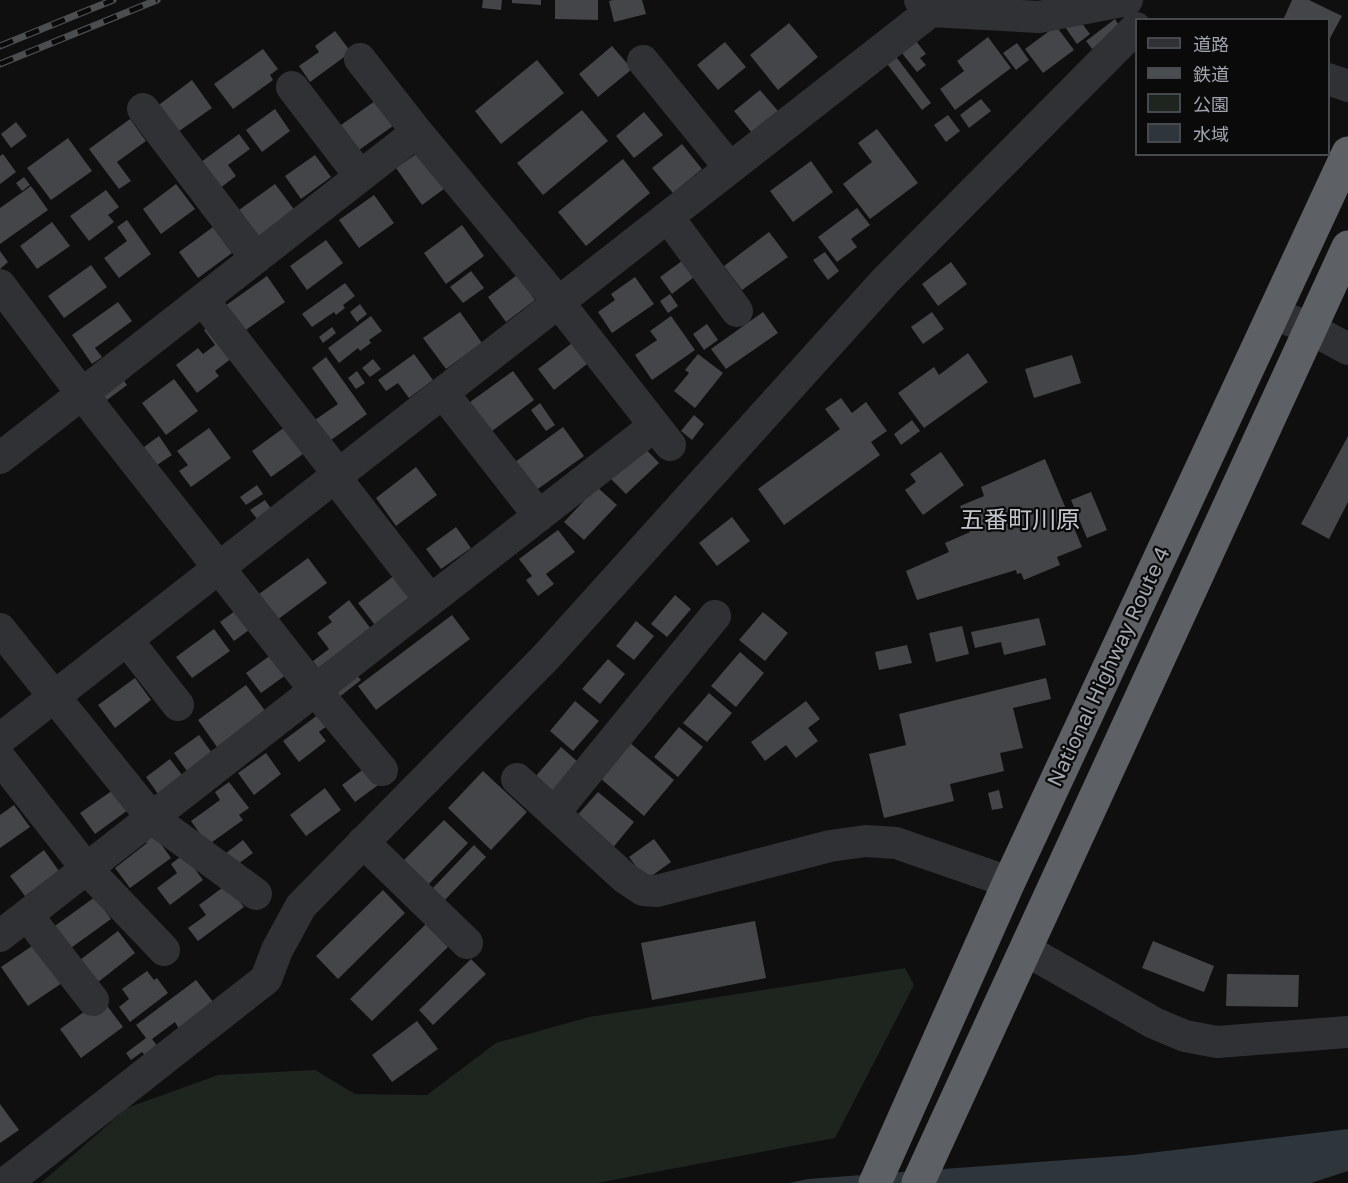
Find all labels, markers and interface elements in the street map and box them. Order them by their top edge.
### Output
legend [1135,18,1330,156]
text: 道路 [1193,33,1229,55]
text: 鉄道 [1193,63,1229,85]
text: 公園 [1193,93,1229,115]
text: 水域 [1193,123,1229,145]
district label: 五番町川原 [960,506,1080,534]
street label: National Highway Route 4 [1042,543,1176,791]

